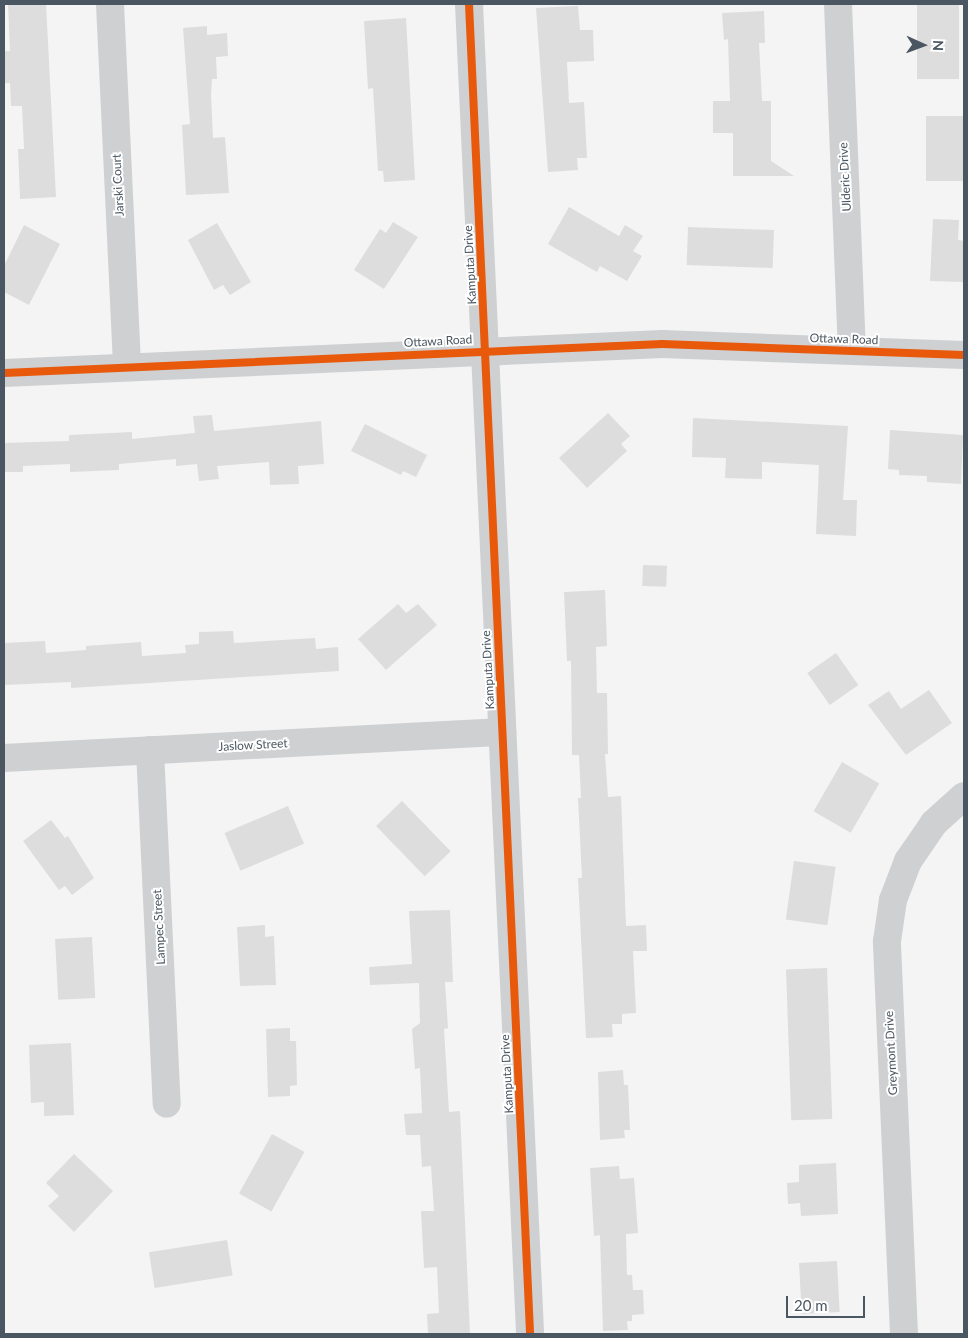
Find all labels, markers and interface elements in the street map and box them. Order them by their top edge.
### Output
north arrow [898,20,948,70]
text: N [930,40,947,51]
street label: Ulderic Drive [836,142,854,212]
street label: Jarski Court [109,153,127,217]
street label: Kamputa Drive [461,225,479,305]
street label: Ottawa Road [809,331,879,347]
street label: Ottawa Road [403,332,473,350]
street label: Kamputa Drive [479,630,497,710]
street label: Jaslow Street [218,736,288,754]
street label: Lampec Street [150,889,168,965]
street label: Greymont Drive [882,1010,900,1096]
street label: Kamputa Drive [498,1034,516,1114]
scale bar [788,1286,867,1318]
text: 20 m [794,1296,828,1314]

